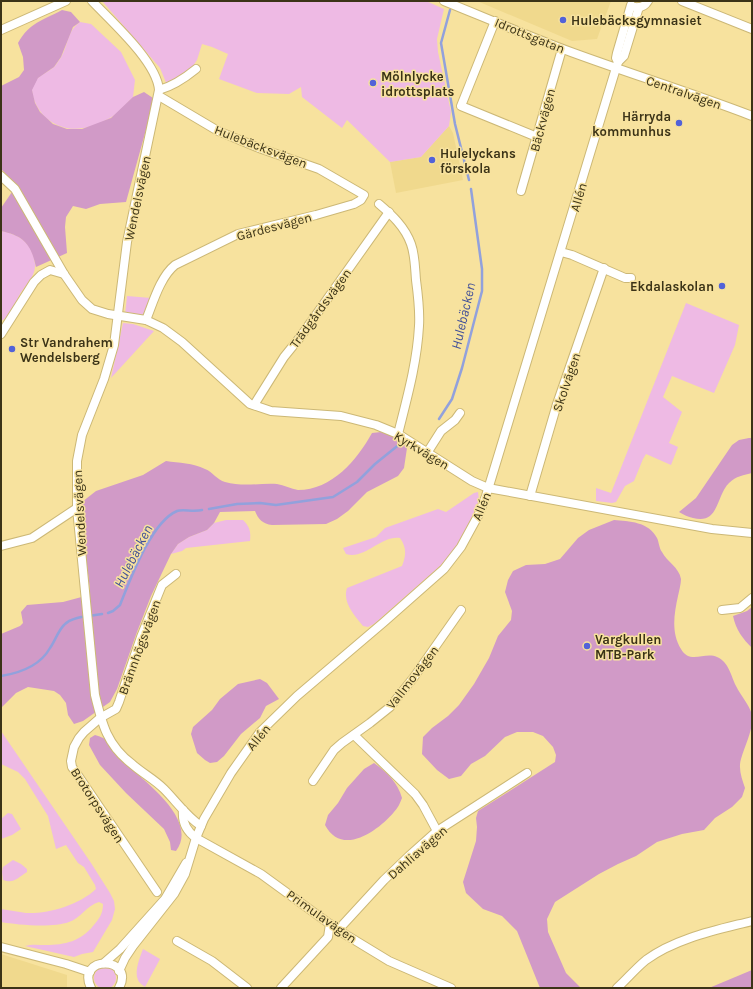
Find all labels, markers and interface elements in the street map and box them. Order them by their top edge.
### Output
place label: Hulebäcksgymnasiet [571,13,702,28]
street label: Idrottsgatan [493,15,567,56]
marker: Hulebäcksgymnasiet [558,15,568,25]
place label: Mölnlycke idrottsplats [381,69,454,99]
street label: Centralvägen [644,73,723,112]
marker: Mölnlycke idrottsplats [368,78,378,88]
street label: Bäckvägen [527,87,558,153]
place label: Härryda kommunhus [592,109,671,139]
marker: Härryda kommunhus [674,118,684,128]
street label: Hulebäcksvägen [212,122,309,171]
place label: Hulelyckans förskola [440,146,516,176]
street label: Wendelsvägen [121,154,154,242]
marker: Hulelyckans förskola [427,155,437,165]
street label: Allén [567,181,590,213]
street label: Gärdesvägen [235,209,313,244]
street label: Trädgårdsvägen [287,266,354,351]
place label: Ekdalaskolan [630,279,714,294]
water label: Hulebäcken [448,281,479,351]
marker: Ekdalaskolan [717,281,727,291]
place label: Str Vandrahem Wendelsberg [20,335,113,365]
marker: Str Vandrahem Wendelsberg [7,344,17,354]
street label: Skolvägen [549,351,584,414]
street label: Kyrkvägen [392,428,452,473]
street label: Wendelsvägen [70,470,89,556]
street label: Allén [469,490,494,523]
water label: Hulebäcken [110,522,156,590]
street label: Brännhögsvägen [115,597,164,697]
place label: Vargkullen MTB-Park [595,632,661,662]
marker: Vargkullen MTB-Park [582,641,592,651]
street label: Vallmovägen [383,643,442,712]
street label: Allén [243,721,274,753]
street label: Brotorpsvägen [68,765,127,846]
street label: Dahliavägen [385,823,450,882]
street label: Primulavägen [284,887,360,946]

